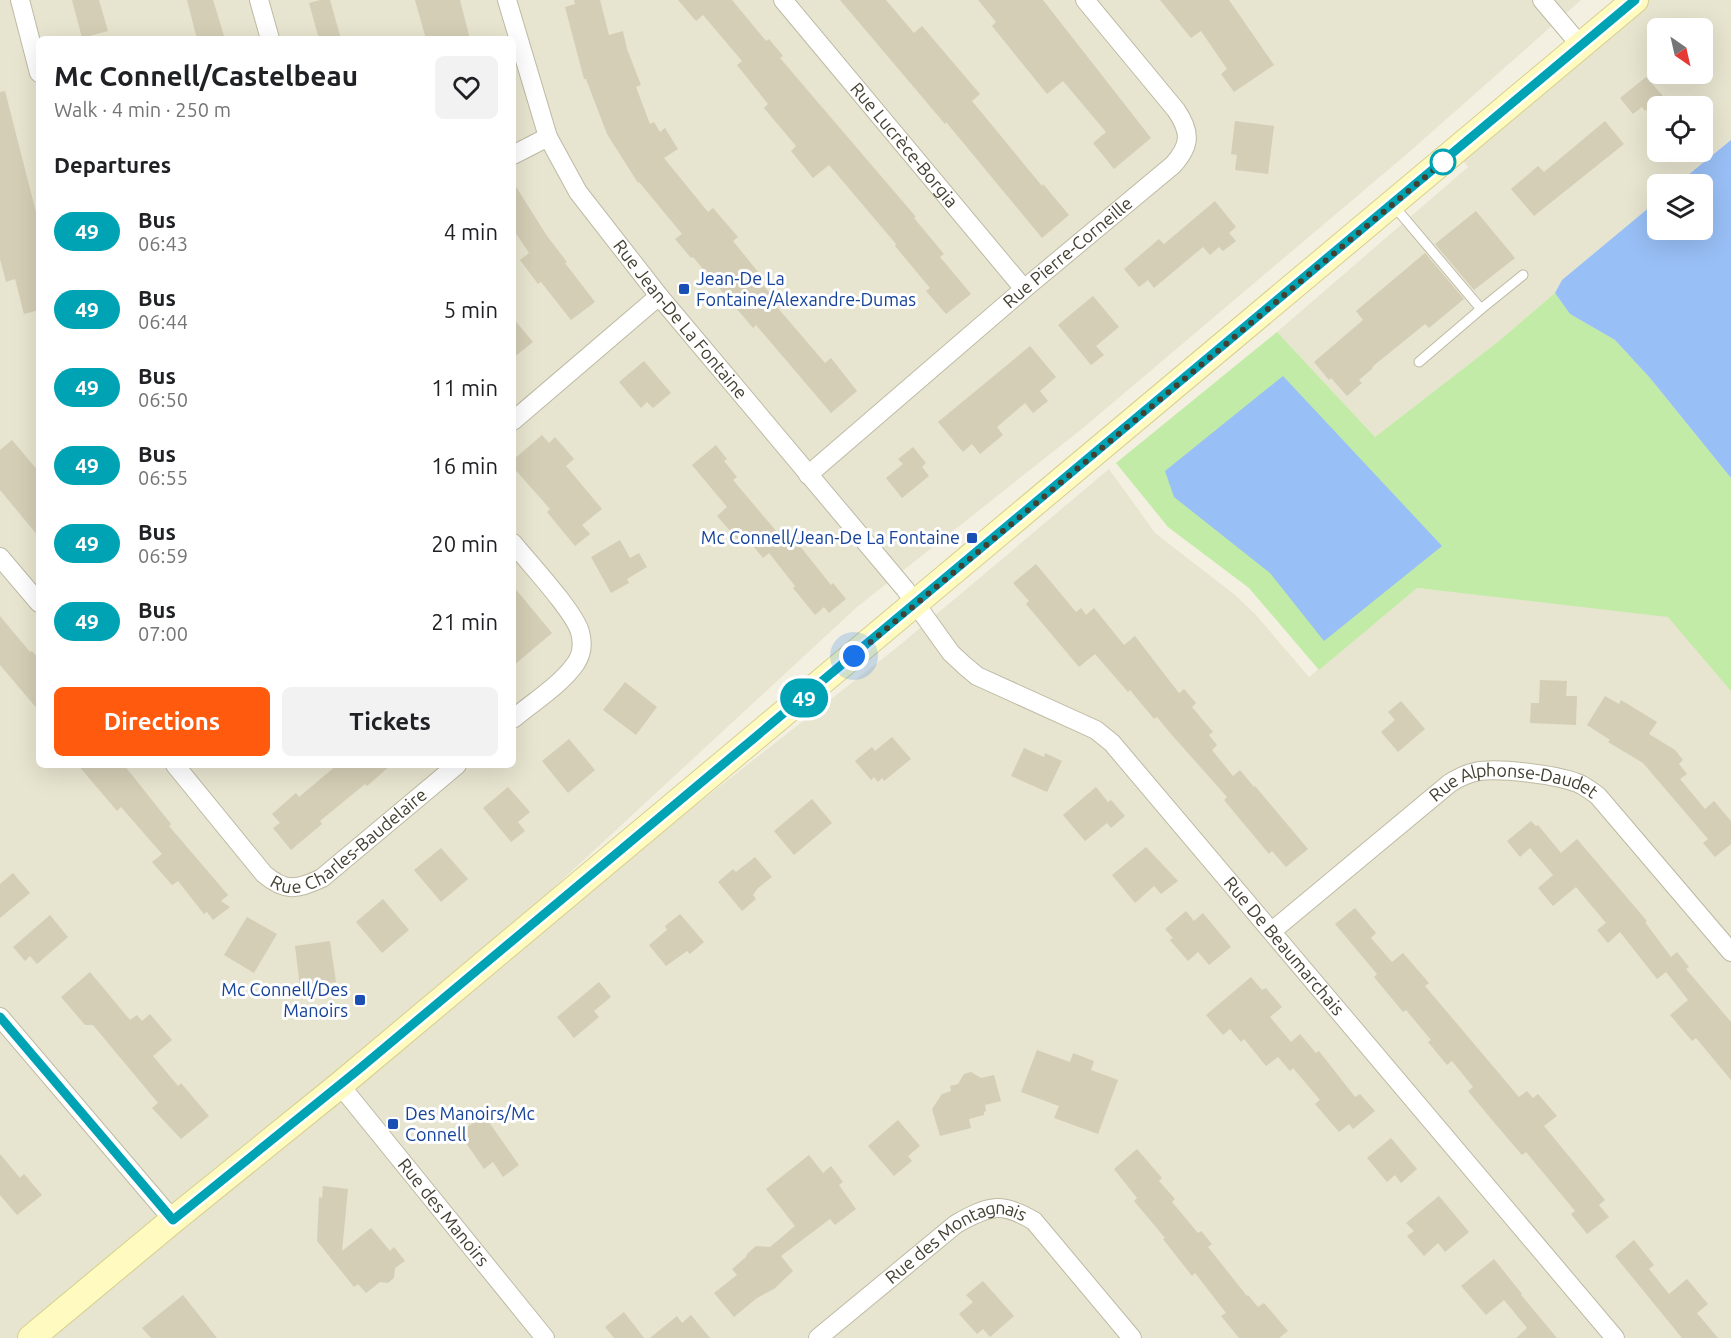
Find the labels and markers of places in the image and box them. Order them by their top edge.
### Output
unlabelled marker [1430,149,1456,175]
place label: Jean-De La Fontaine/Alexandre-Dumas [696,268,916,309]
marker: Jean-De La Fontaine/Alexandre-Dumas [677,282,691,296]
place label: Mc Connell/Jean-De La Fontaine [701,527,960,547]
marker: Mc Connell/Jean-De La Fontaine [965,531,979,545]
place label: Mc Connell/Des Manoirs [221,979,348,1020]
marker: Mc Connell/Des Manoirs [353,993,367,1007]
place label: Des Manoirs/Mc Connell [405,1103,535,1144]
marker: Des Manoirs/Mc Connell [386,1117,400,1131]

